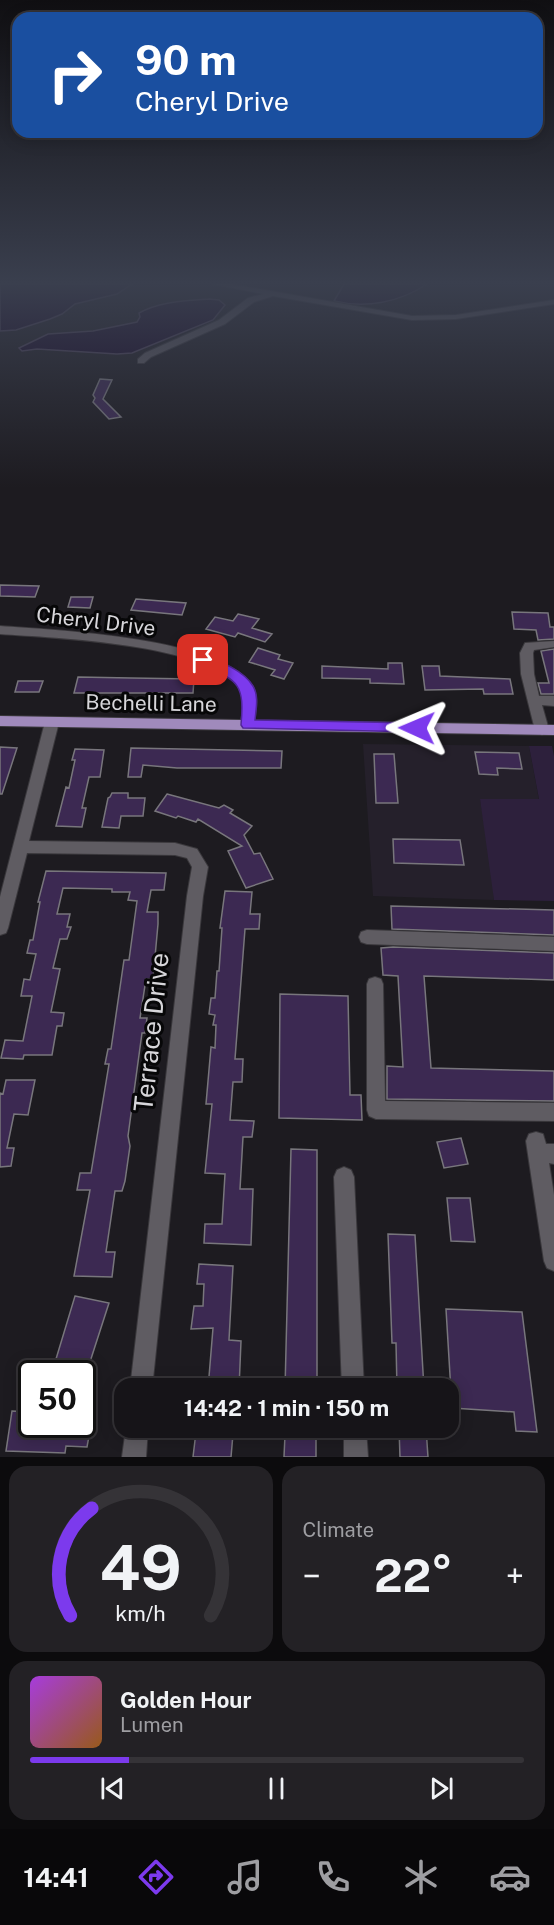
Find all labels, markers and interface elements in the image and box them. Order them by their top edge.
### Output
text: 90 m [135,35,237,84]
icon: right [36,36,114,114]
text: Cheryl Drive [135,85,289,117]
street label: Cheryl Drive [35,601,157,641]
pin [177,634,228,685]
icon: arrive [186,643,219,676]
street label: Bechelli Lane [85,689,217,717]
position arrow [385,696,449,760]
street label: Terrace Drive [127,951,175,1113]
speed limit sign: 50 [18,1360,96,1438]
text: 14:42 · 1 min · 150 m [184,1395,389,1421]
text: Climate [303,1518,374,1542]
text: 49 [100,1531,182,1604]
text: 22° [374,1549,452,1602]
text: − [303,1557,321,1595]
text: + [506,1557,524,1595]
text: km/h [116,1601,166,1626]
text: Golden Hour [120,1687,251,1713]
text: Lumen [120,1713,184,1737]
icon: previous [96,1772,129,1805]
icon: pause [260,1772,293,1805]
icon: next [425,1772,458,1805]
icon: directions [135,1856,177,1898]
icon: music [224,1856,266,1898]
icon: phone [312,1856,354,1898]
icon: climate [400,1856,442,1898]
icon: car [489,1856,531,1898]
text: 14:41 [23,1861,89,1893]

